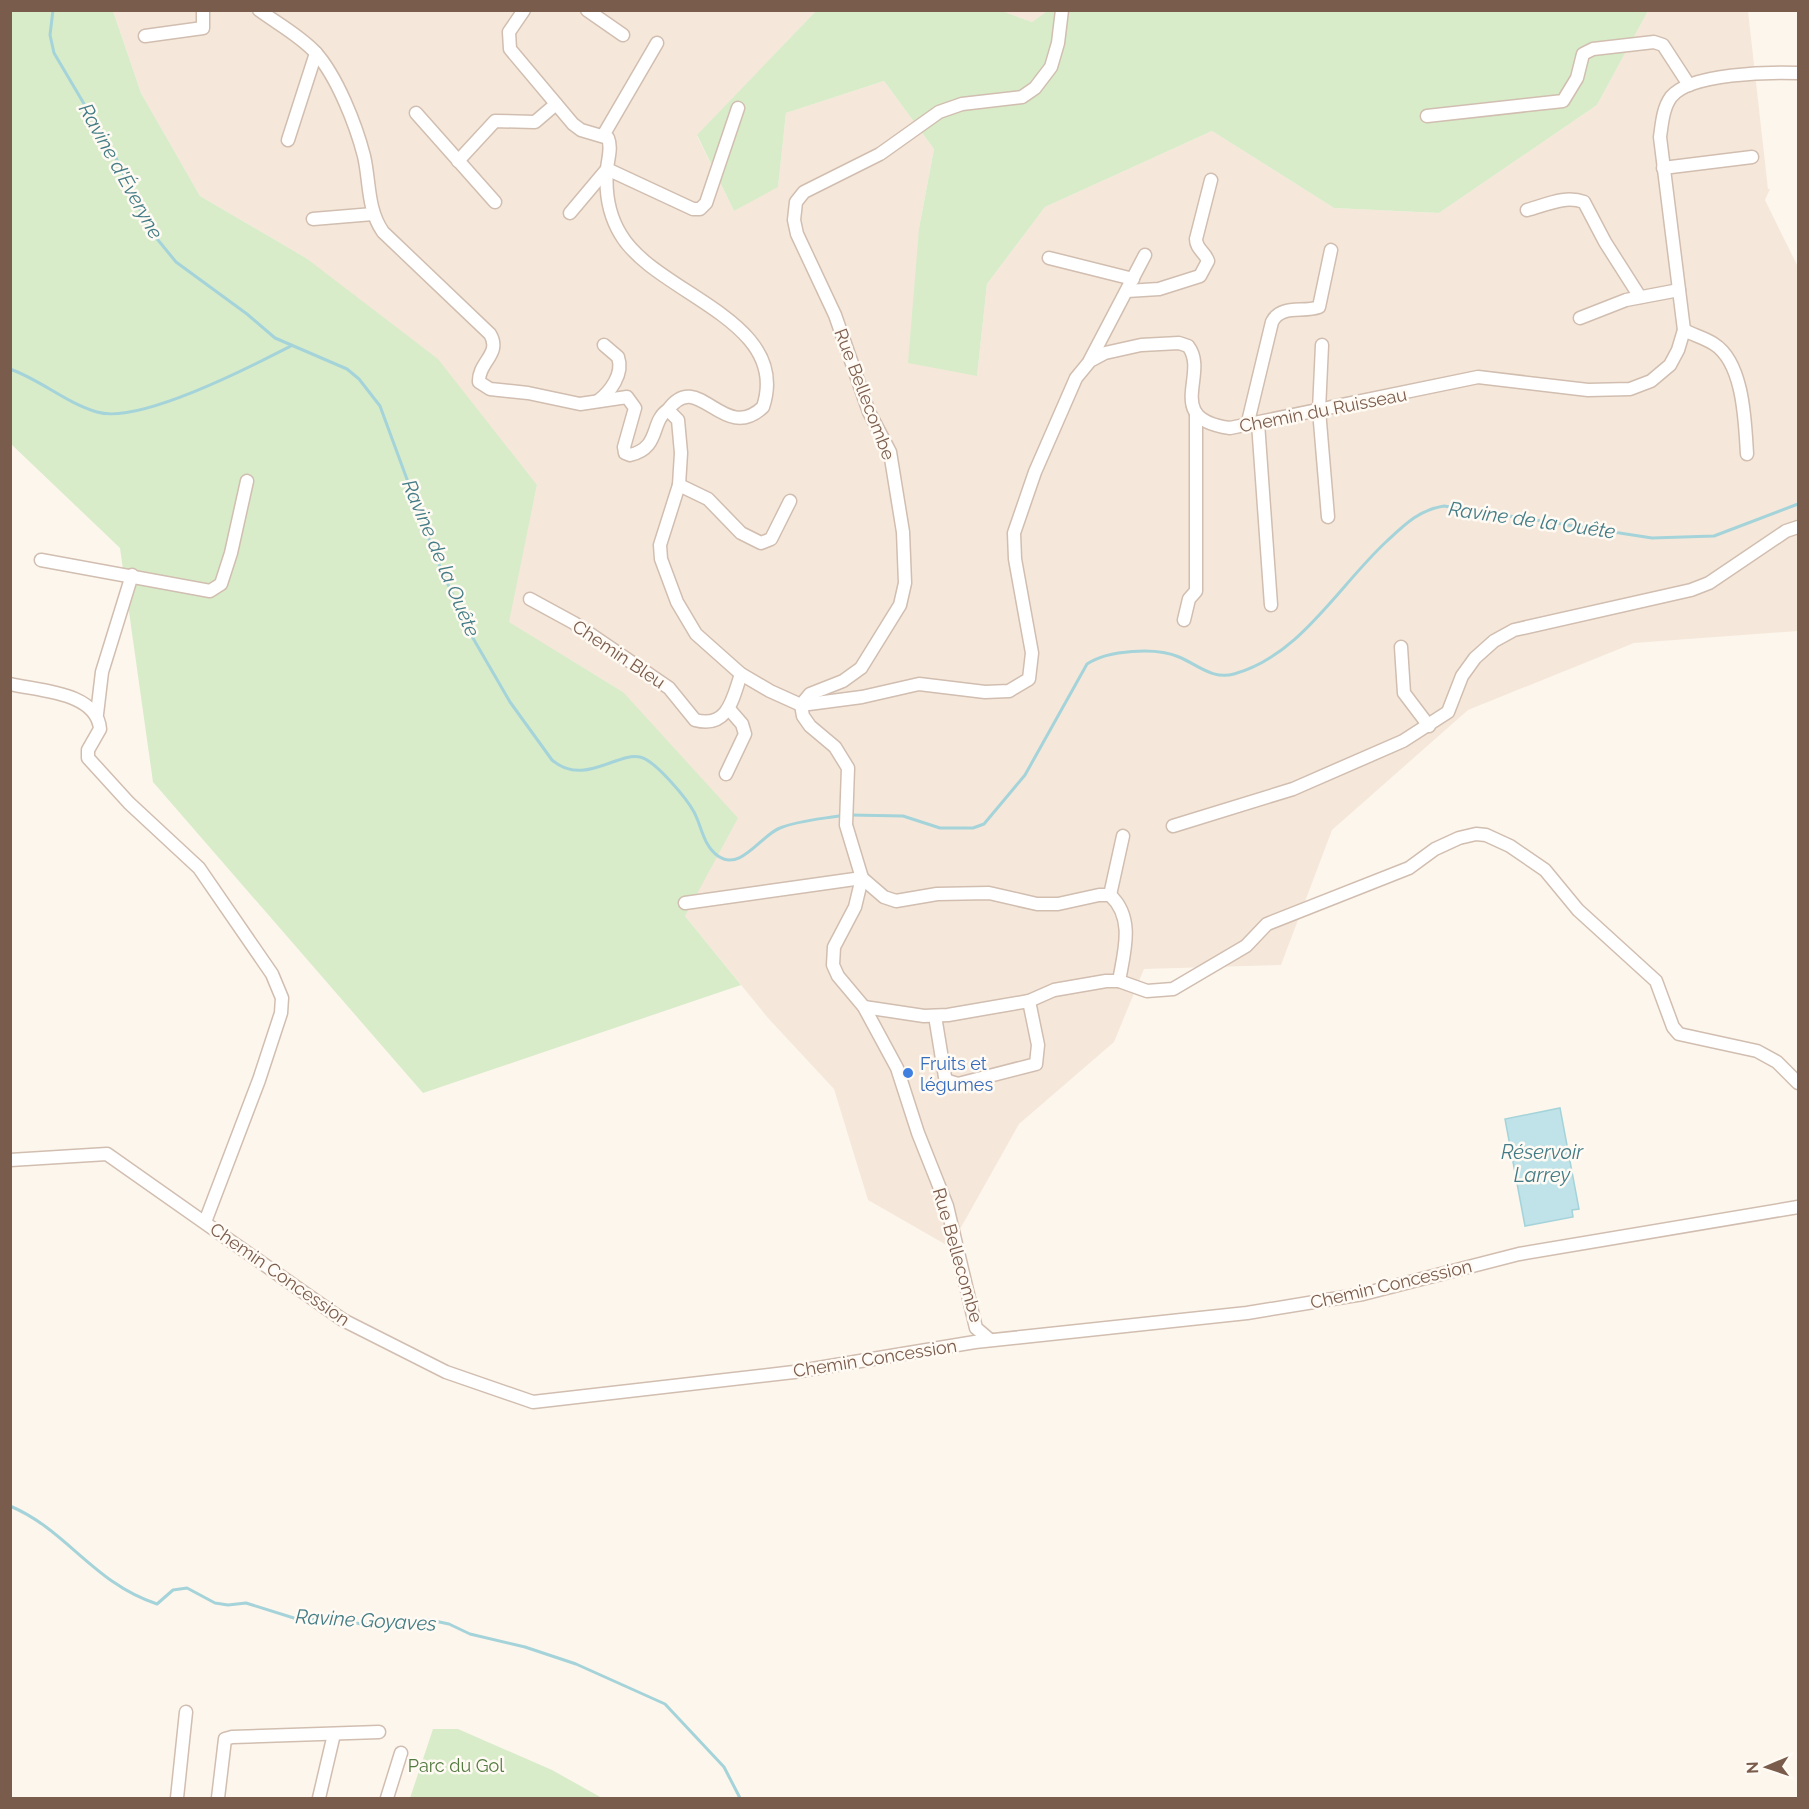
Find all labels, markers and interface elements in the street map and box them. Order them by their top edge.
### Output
water label: Ravine d'Éveryne [74,99,168,243]
street label: Rue Bellecombe [830,325,900,463]
street label: Chemin du Ruisseau [1237,383,1409,437]
water label: Ravine de la Ouête [397,476,485,640]
water label: Ravine de la Ouête [1447,496,1617,544]
street label: Chemin Bleu [569,615,669,693]
place label: Fruits et légumes [920,1053,993,1095]
marker: Fruits et légumes [901,1066,915,1080]
water label: Réservoir Larrey [1501,1140,1584,1187]
street label: Rue Bellecombe [929,1185,987,1325]
street label: Chemin Concession [206,1218,354,1330]
street label: Chemin Concession [1308,1255,1474,1313]
street label: Chemin Concession [792,1335,958,1381]
water label: Ravine Goyaves [295,1604,438,1636]
north arrow [1737,1737,1797,1797]
park label: Parc du Gol [408,1755,504,1776]
text: N [1743,1761,1762,1774]

